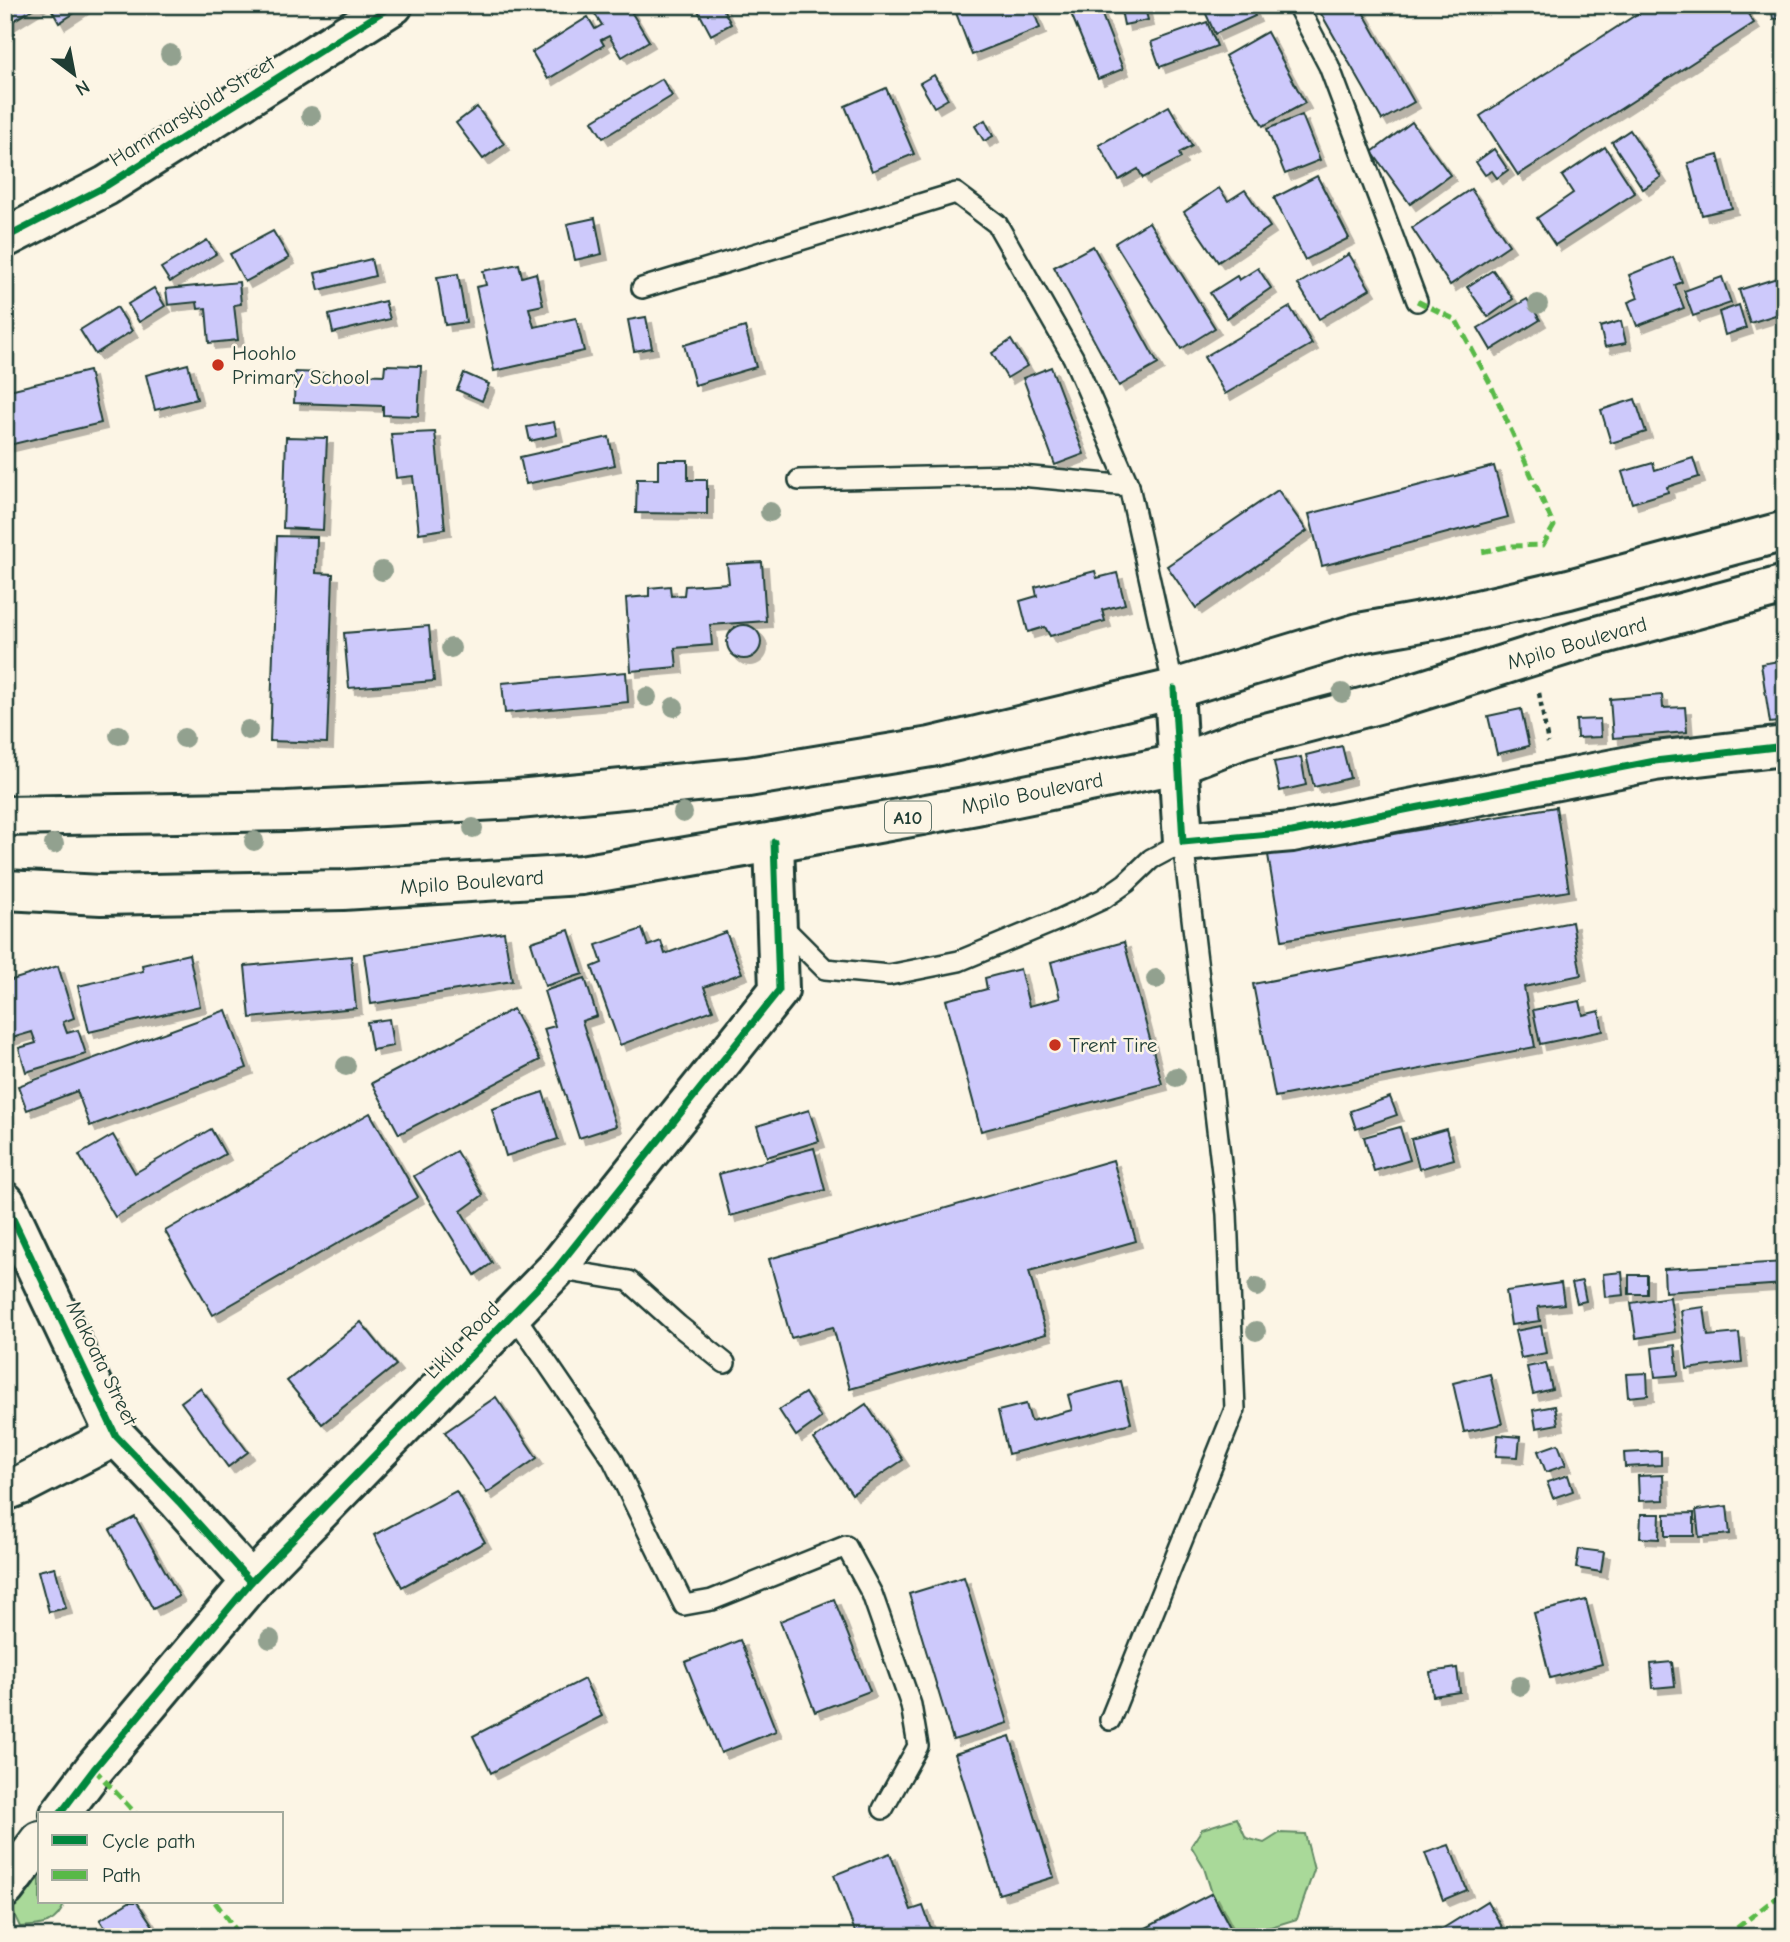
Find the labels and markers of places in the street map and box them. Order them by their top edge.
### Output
place label: Hoohlo Primary School [232,341,370,389]
marker: Hoohlo Primary School [210,357,226,373]
place label: Trent Tire [1069,1033,1157,1057]
marker: Trent Tire [1047,1037,1063,1053]

